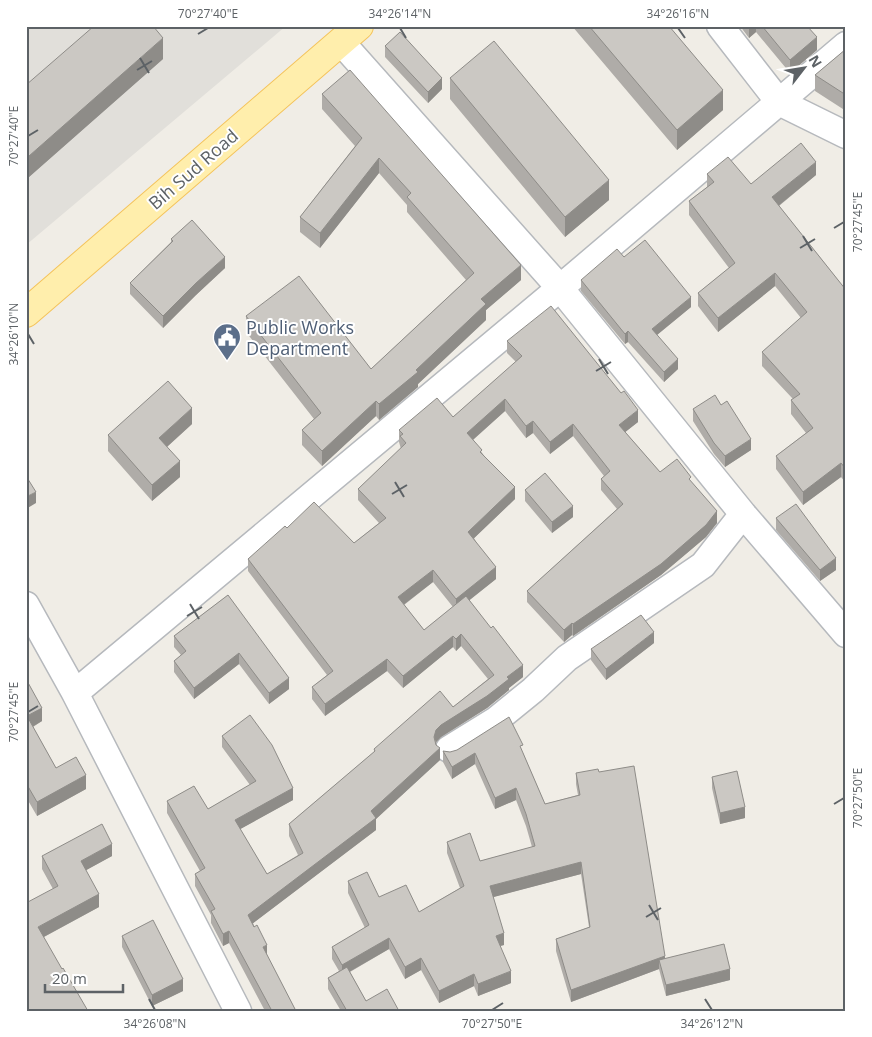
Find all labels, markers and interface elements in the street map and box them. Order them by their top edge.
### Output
text: 70°27'40"E [178,5,238,22]
text: 34°26'14"N [369,5,431,22]
text: 34°26'16"N [647,5,709,22]
north arrow [780,42,830,92]
text: N [804,51,827,71]
text: 70°27'40"E [5,106,22,166]
street label: Bih Sud Road [143,123,243,215]
text: 70°27'45"E [849,192,866,252]
text: 34°26'10"N [5,303,22,365]
place label: Public Works Department [246,315,354,360]
public building icon: Public Works Department [212,322,242,361]
text: 70°27'45"E [5,682,22,742]
text: 70°27'50"E [849,768,866,828]
scale bar [45,962,122,994]
text: 20 m [52,968,87,988]
text: 34°26'08"N [124,1015,186,1032]
text: 70°27'50"E [462,1015,522,1032]
text: 34°26'12"N [681,1015,743,1032]

